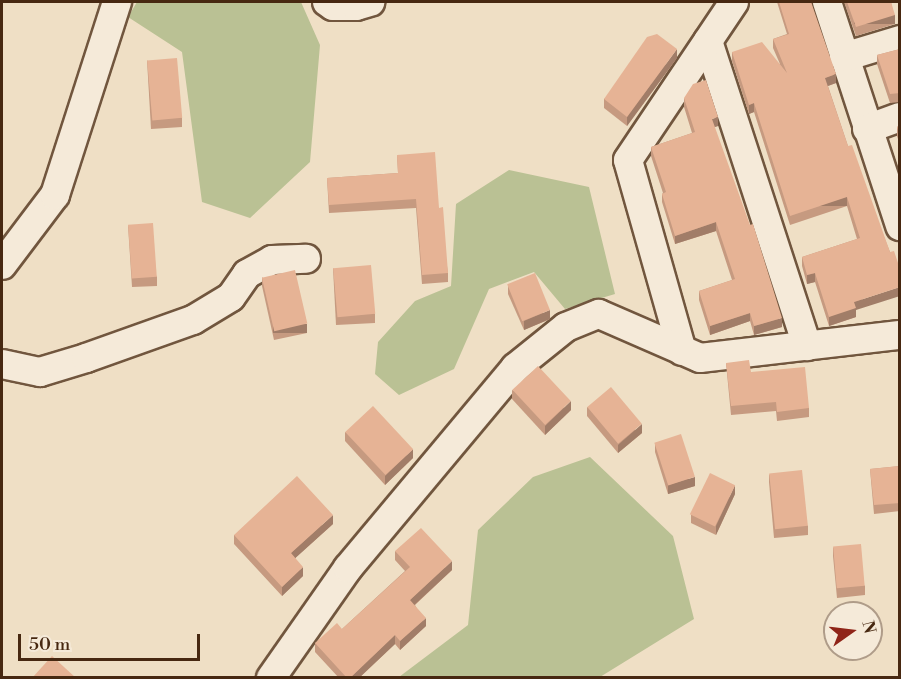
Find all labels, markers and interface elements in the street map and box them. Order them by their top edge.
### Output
north arrow [823,601,883,661]
text: N [857,619,880,636]
scale bar [21,622,202,660]
text: 50 m [29,633,70,656]

